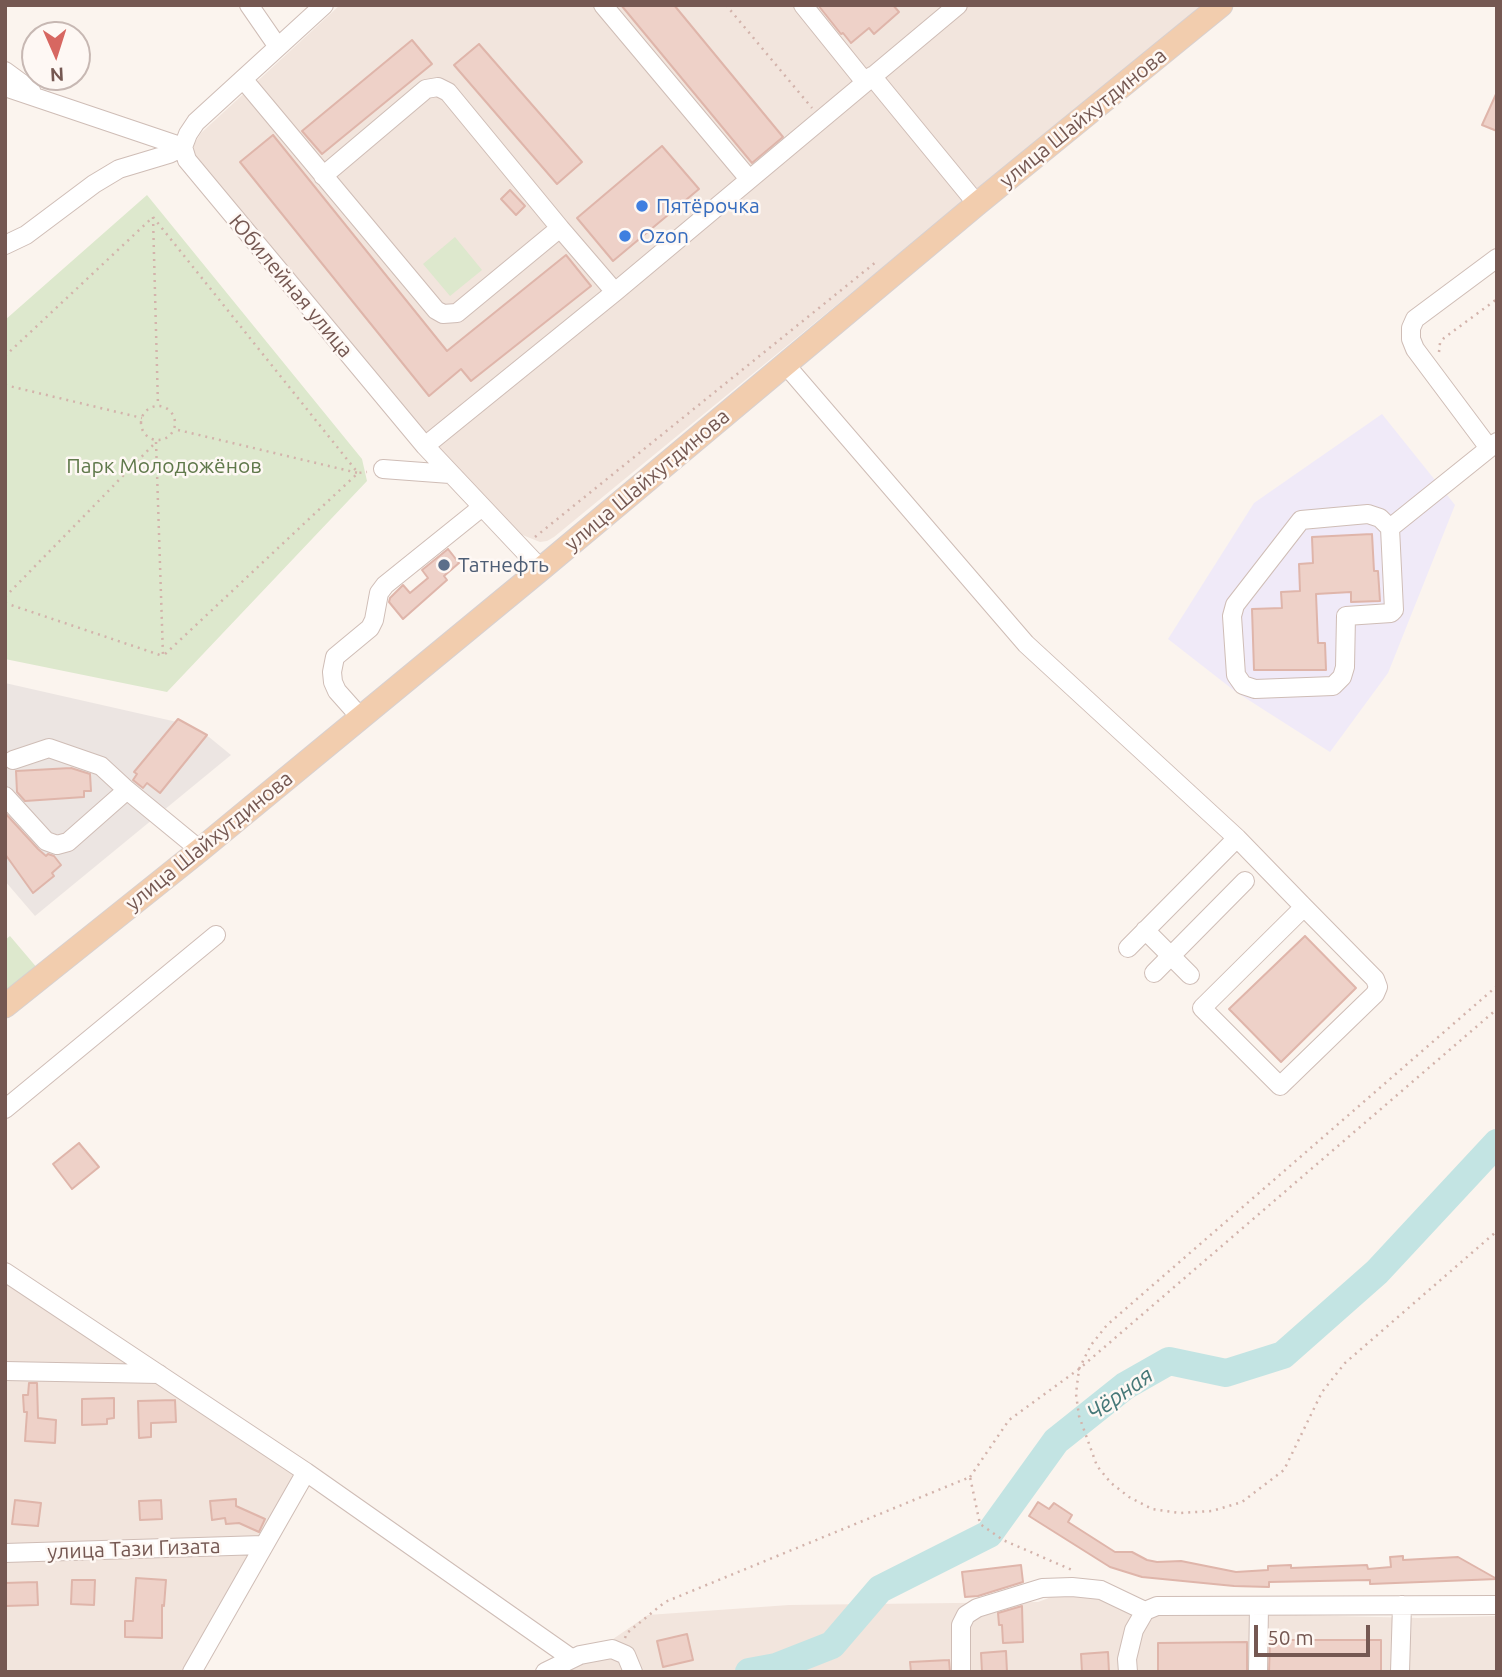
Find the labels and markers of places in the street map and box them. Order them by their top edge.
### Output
place label: Пятёрочка [656,193,760,219]
marker: Пятёрочка [634,198,650,214]
place label: Ozon [639,223,689,249]
marker: Ozon [617,228,633,244]
place label: Татнефть [458,552,549,578]
marker: Татнефть [436,557,452,573]

